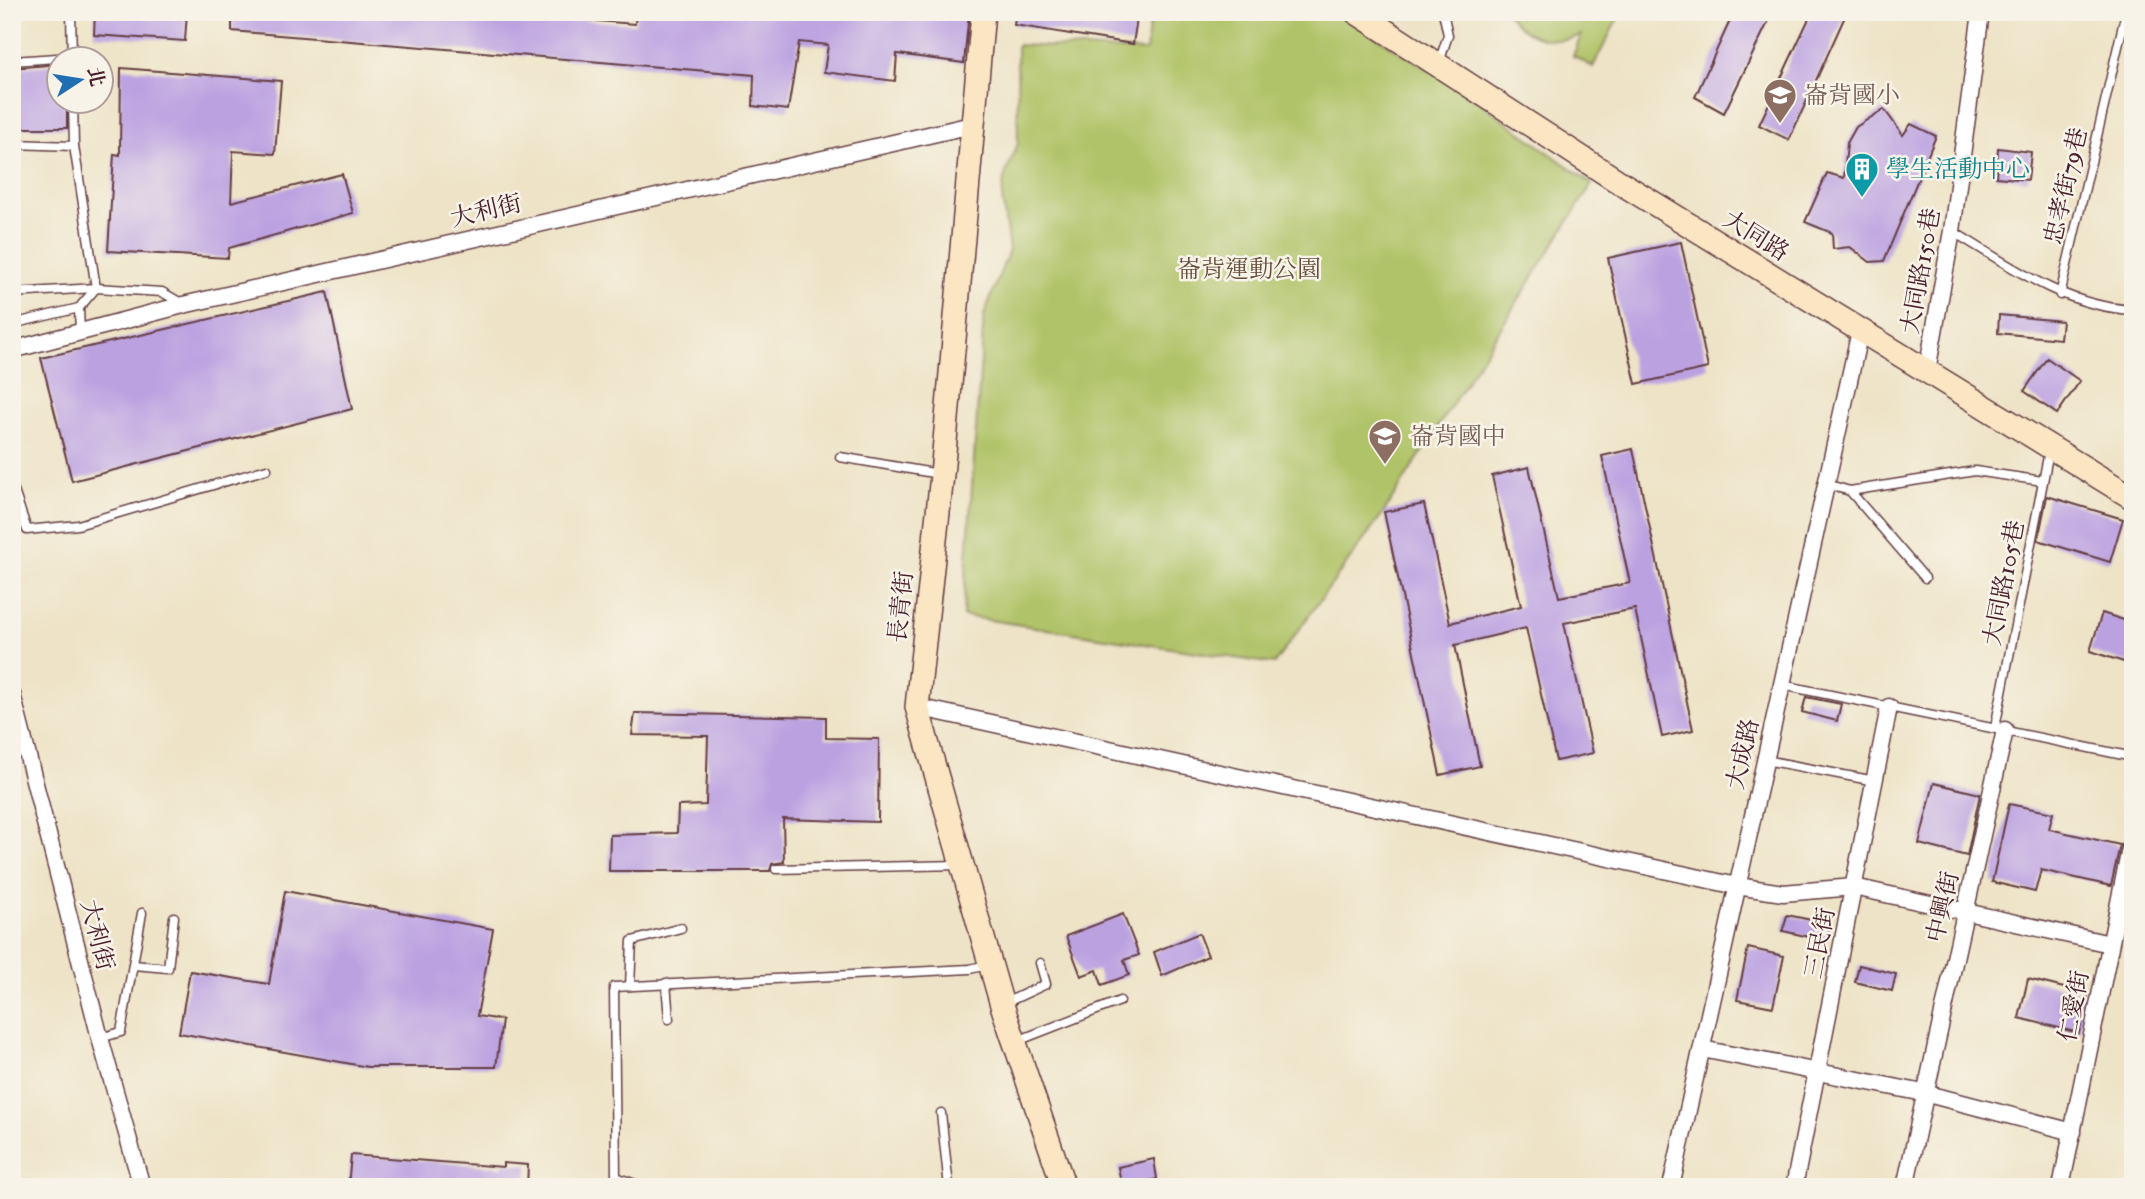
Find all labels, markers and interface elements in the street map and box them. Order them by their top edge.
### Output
north arrow [46,46,116,116]
text: 北 [82,65,109,88]
school or university icon: 崙背國小 [1761,76,1799,125]
place label: 崙背國小 [1804,80,1900,111]
street label: 忠孝街79巷 [2037,124,2095,248]
building icon: 學生活動中心 [1843,150,1881,199]
place label: 學生活動中心 [1886,154,2030,185]
street label: 大利街 [447,188,525,234]
street label: 大同路 [1717,204,1795,268]
street label: 大同路150巷 [1895,206,1947,336]
park label: 崙背運動公園 [1177,254,1321,285]
school or university icon: 崙背國中 [1366,417,1404,466]
place label: 崙背國中 [1410,421,1506,452]
street label: 大同路105巷 [1977,518,2031,648]
street label: 長青街 [882,570,920,644]
street label: 大成路 [1720,715,1766,793]
street label: 中興街 [1920,868,1966,946]
street label: 大利街 [73,896,121,974]
street label: 三民街 [1798,905,1842,981]
street label: 仁愛街 [2052,968,2096,1044]

